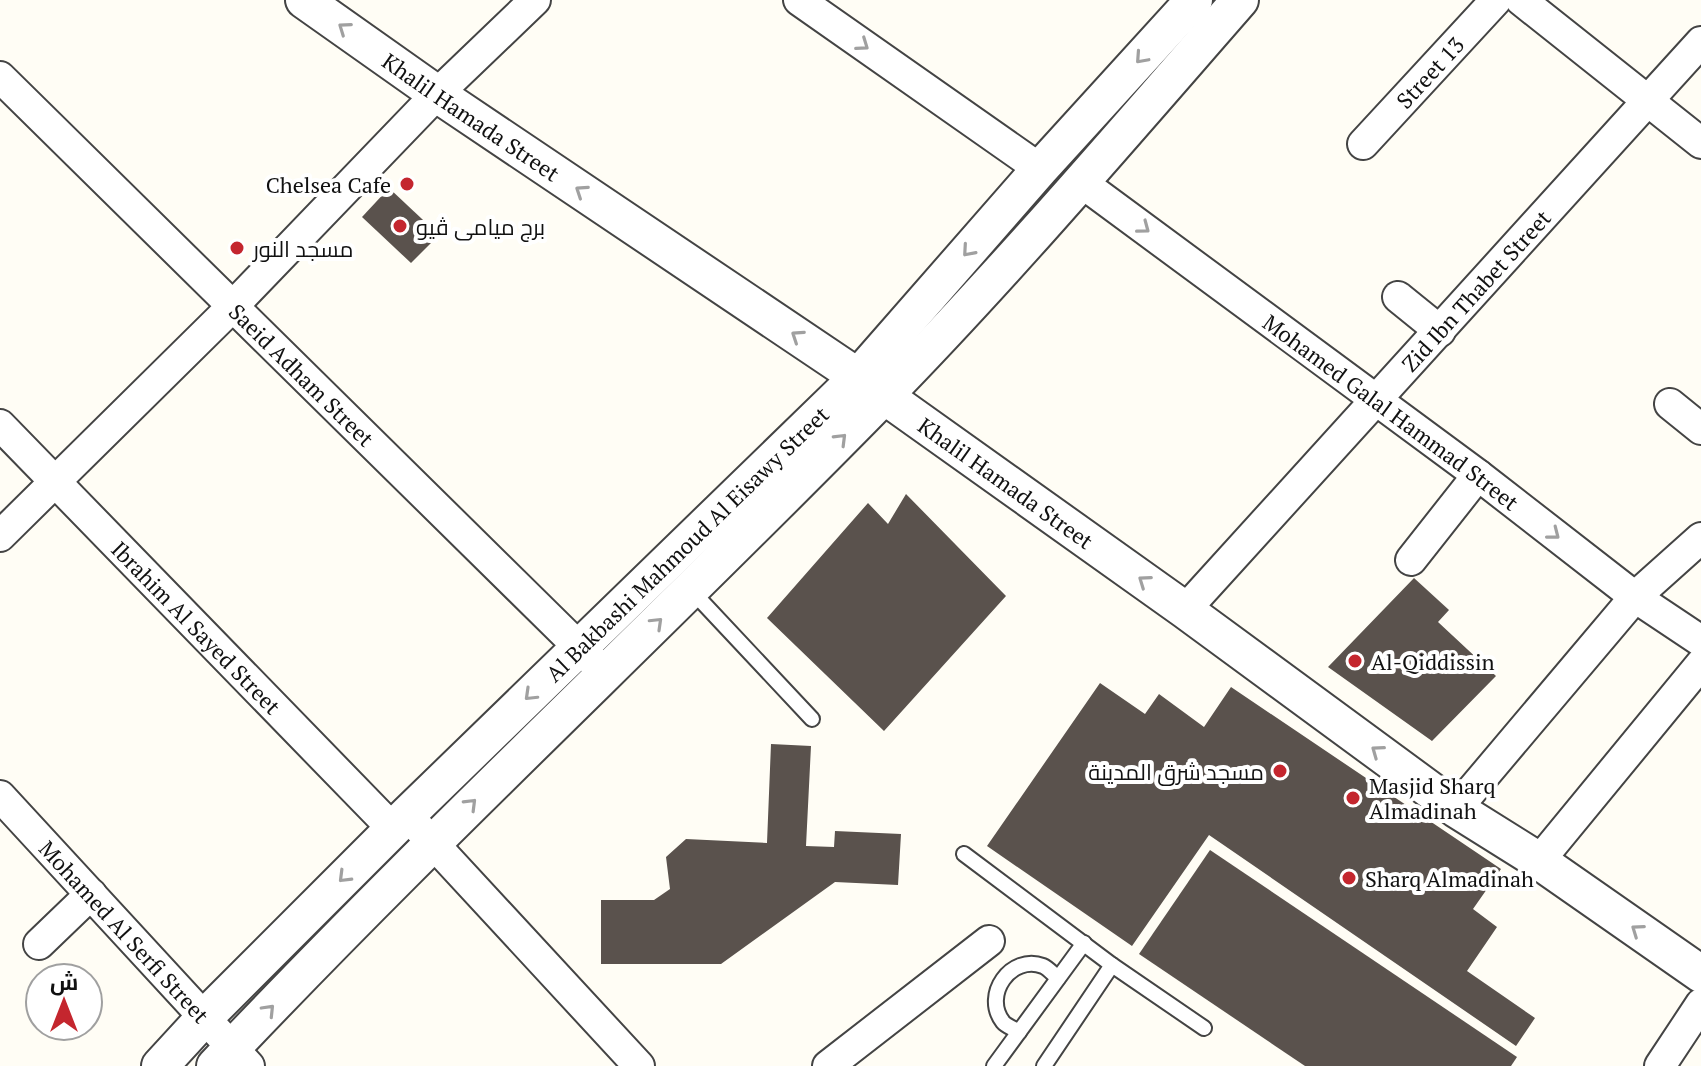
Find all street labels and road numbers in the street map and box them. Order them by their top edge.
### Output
street label: Street 13 [1389,30,1470,114]
street label: Khalil Hamada Street [377,46,566,187]
street label: Zid Ibn Thabet Street [1395,203,1556,377]
street label: Saeid Adham Street [223,297,381,452]
street label: Mohamed Galal Hammad Street [1258,307,1525,516]
street label: Al Bakbashi Mahmoud Al Eisawy Street [539,399,834,687]
street label: Khalil Hamada Street [913,410,1099,555]
street label: Ibrahim Al Sayed Street [106,534,288,720]
street label: Mohamed Al Serfi Street [33,834,216,1029]

